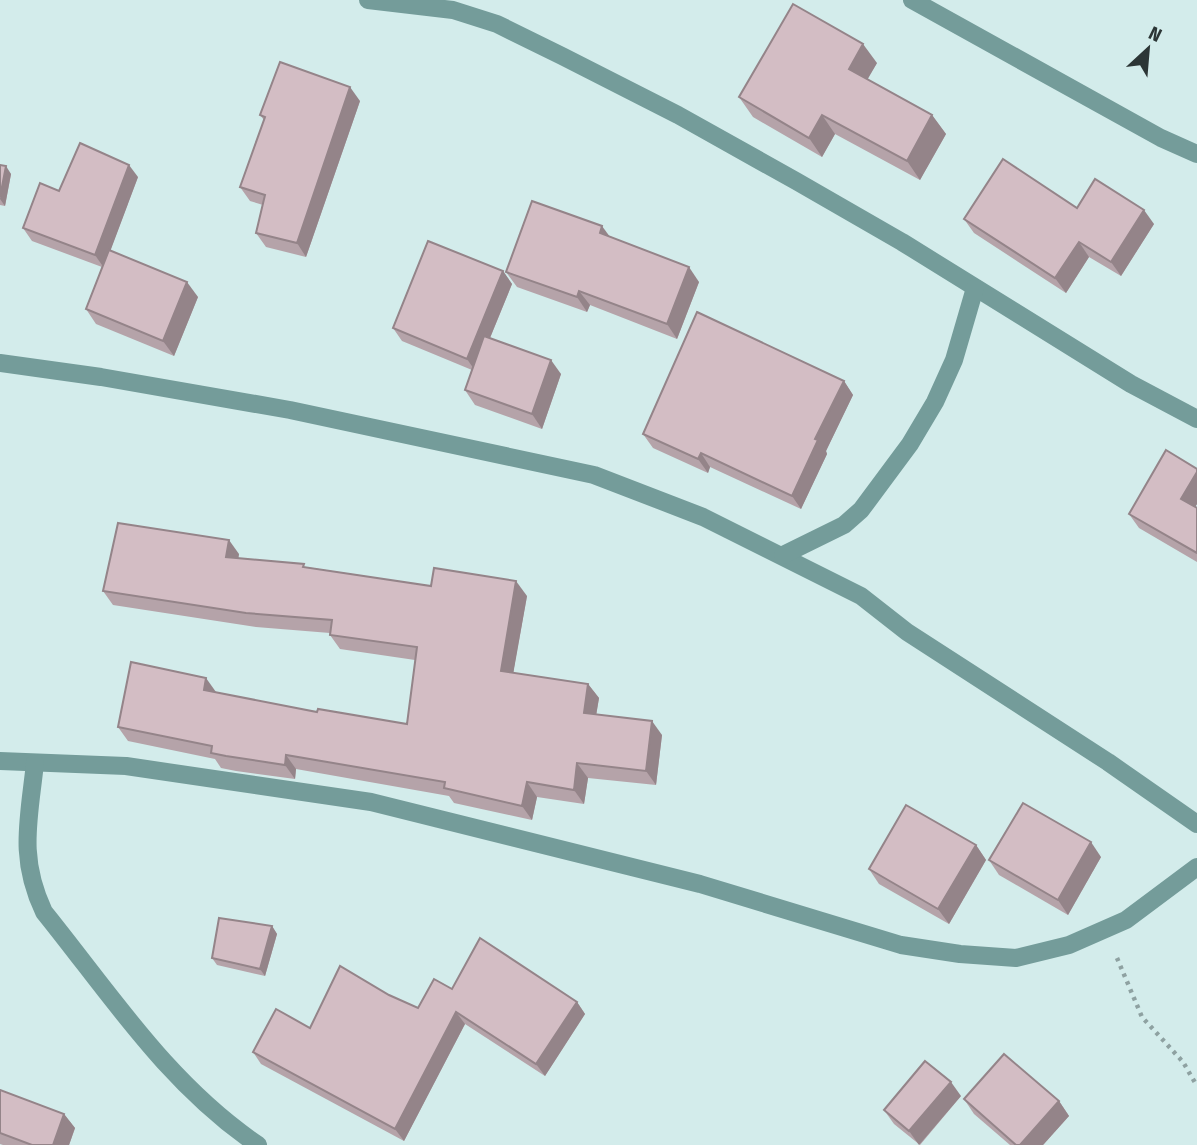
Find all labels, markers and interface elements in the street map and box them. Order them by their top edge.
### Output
north arrow [1113,14,1183,84]
text: N [1145,21,1165,47]

